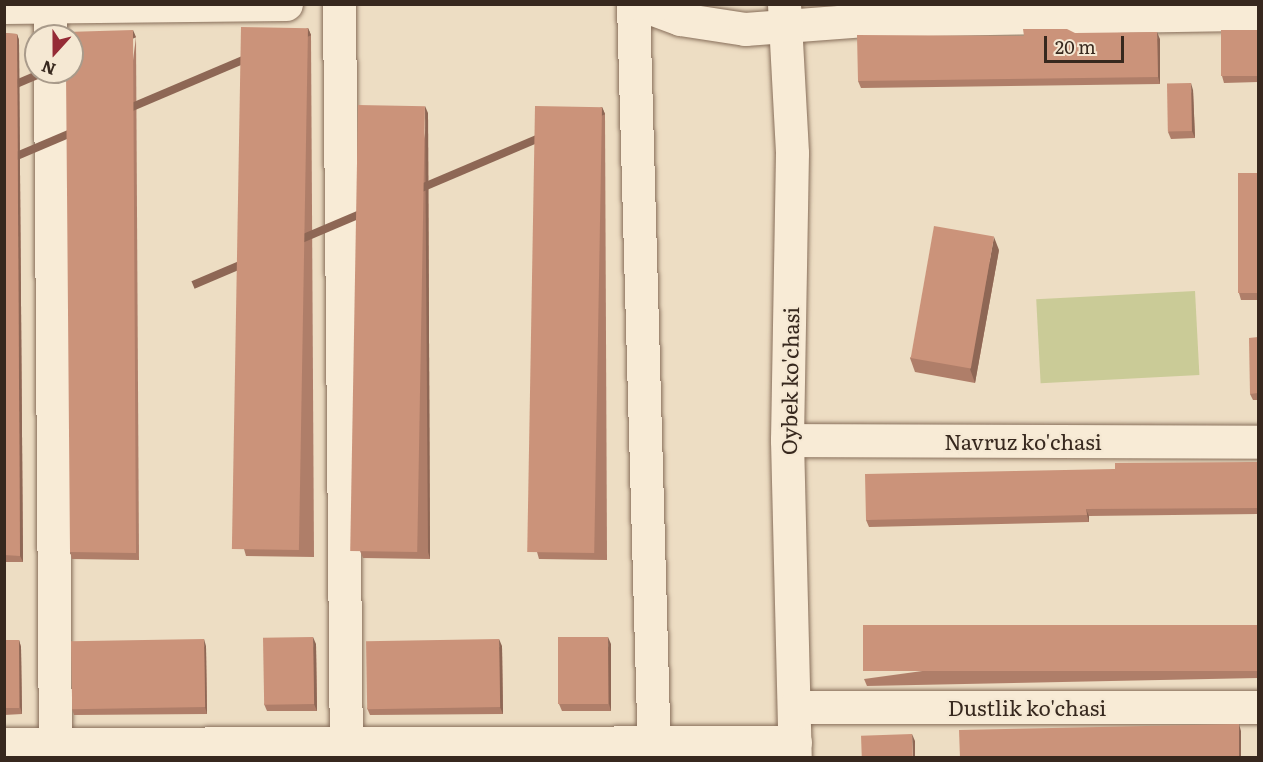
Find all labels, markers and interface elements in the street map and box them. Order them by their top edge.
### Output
north arrow [24,24,84,84]
scale bar [1047,24,1126,62]
text: 20 m [1055,33,1096,60]
text: N [38,55,59,83]
street label: Oybek ko'chasi [775,307,803,455]
street label: Navruz ko'chasi [944,428,1102,454]
street label: Dustlik ko'chasi [948,694,1106,720]

